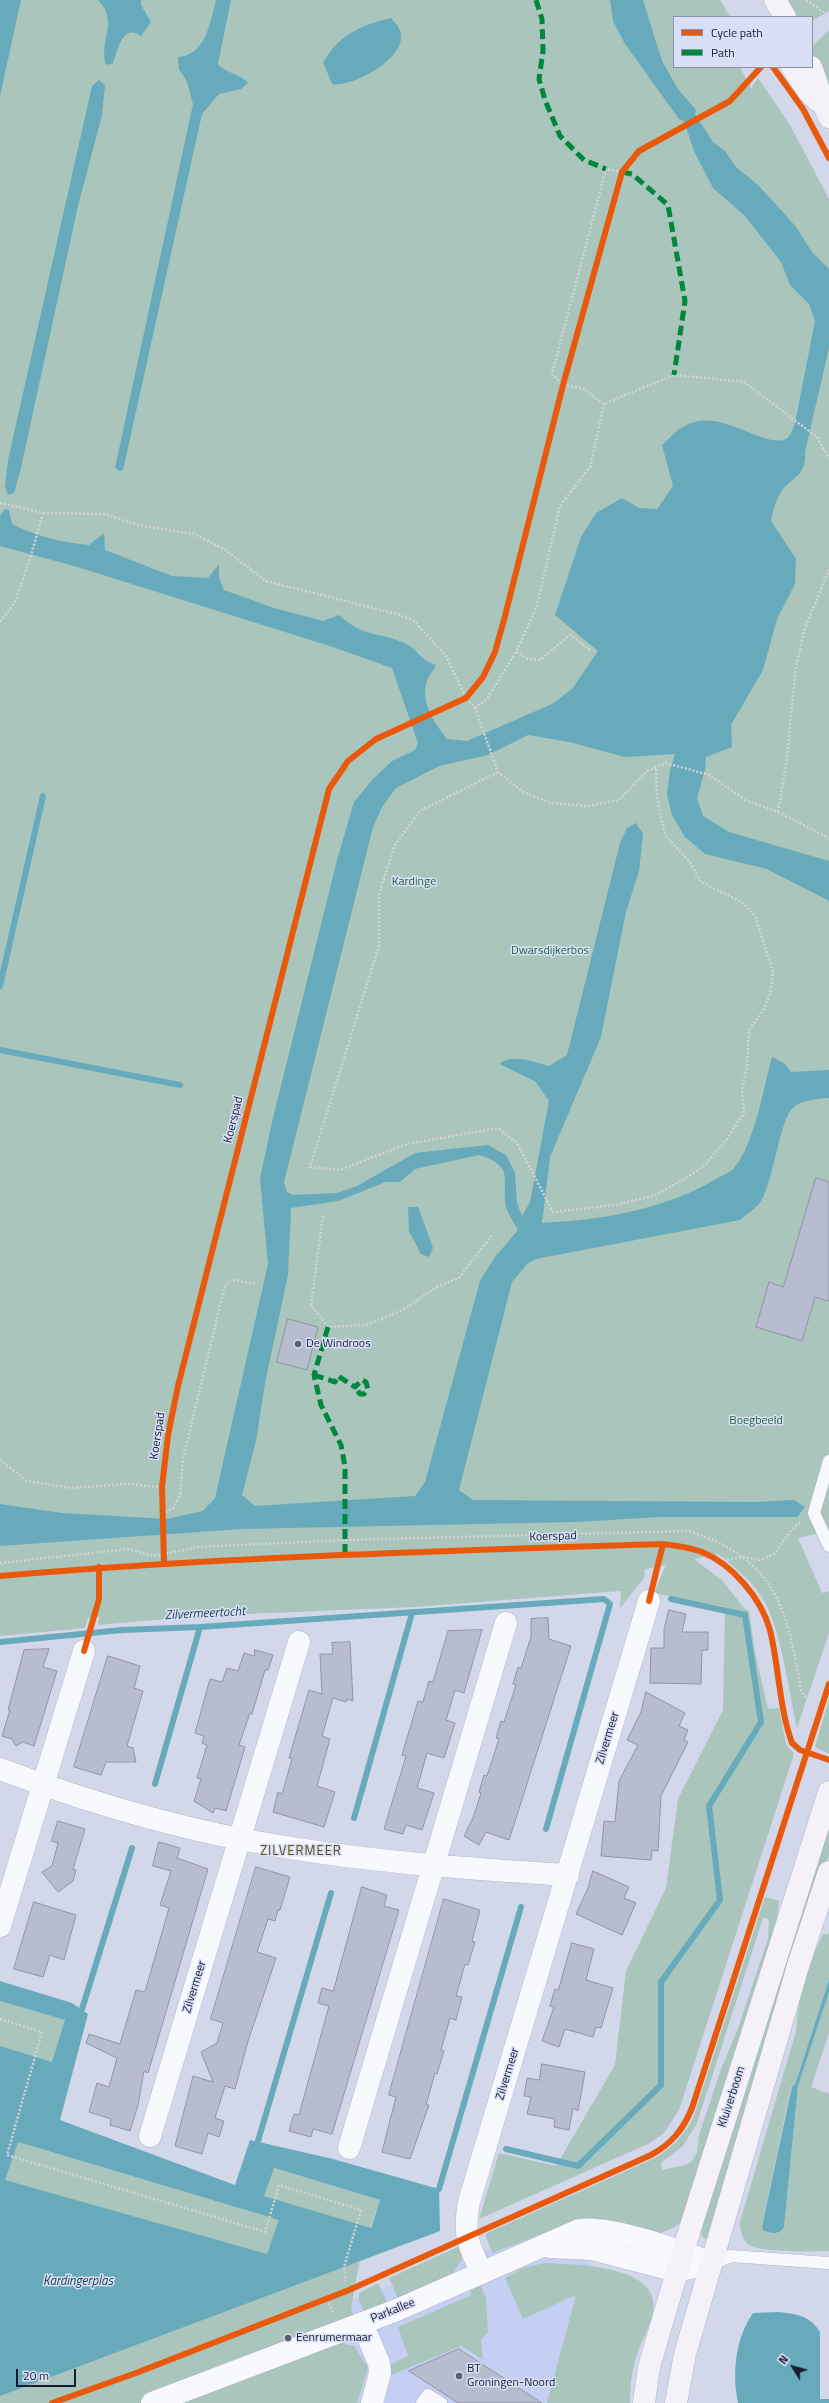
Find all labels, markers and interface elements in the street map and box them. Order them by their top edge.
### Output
legend [673,16,813,68]
text: Cycle path [711,23,763,42]
text: Path [711,43,735,62]
park label: Kardinge [392,875,436,889]
park label: Dwarsdijkerbos [511,944,589,958]
street label: Koerspad [221,1095,247,1145]
place label: De Windroos [306,1337,371,1351]
marker: De Windroos [293,1339,303,1349]
street label: Koerspad [147,1411,169,1461]
park label: Boegbeeld [729,1414,783,1428]
street label: Koerspad [529,1529,577,1545]
water label: Zilvermeertocht [164,1604,246,1624]
street label: Zilvermeer [593,1710,623,1766]
district label: ZILVERMEER [260,1844,342,1860]
street label: Zilvermeer [180,1959,210,2015]
street label: Zilvermeer [493,2046,523,2102]
street label: Kluiverboom [715,2065,749,2129]
water label: Kardingerplas [43,2274,113,2290]
street label: Parkallee [369,2296,417,2326]
place label: Eenrumermaar [296,2331,372,2345]
marker: Eenrumermaar [283,2333,293,2343]
north arrow [773,2347,813,2387]
text: N [775,2352,792,2368]
scale bar [18,2361,78,2387]
place label: BT Groningen-Noord [467,2362,555,2390]
text: 20 m [23,2366,49,2385]
marker: BT Groningen-Noord [454,2371,464,2381]

